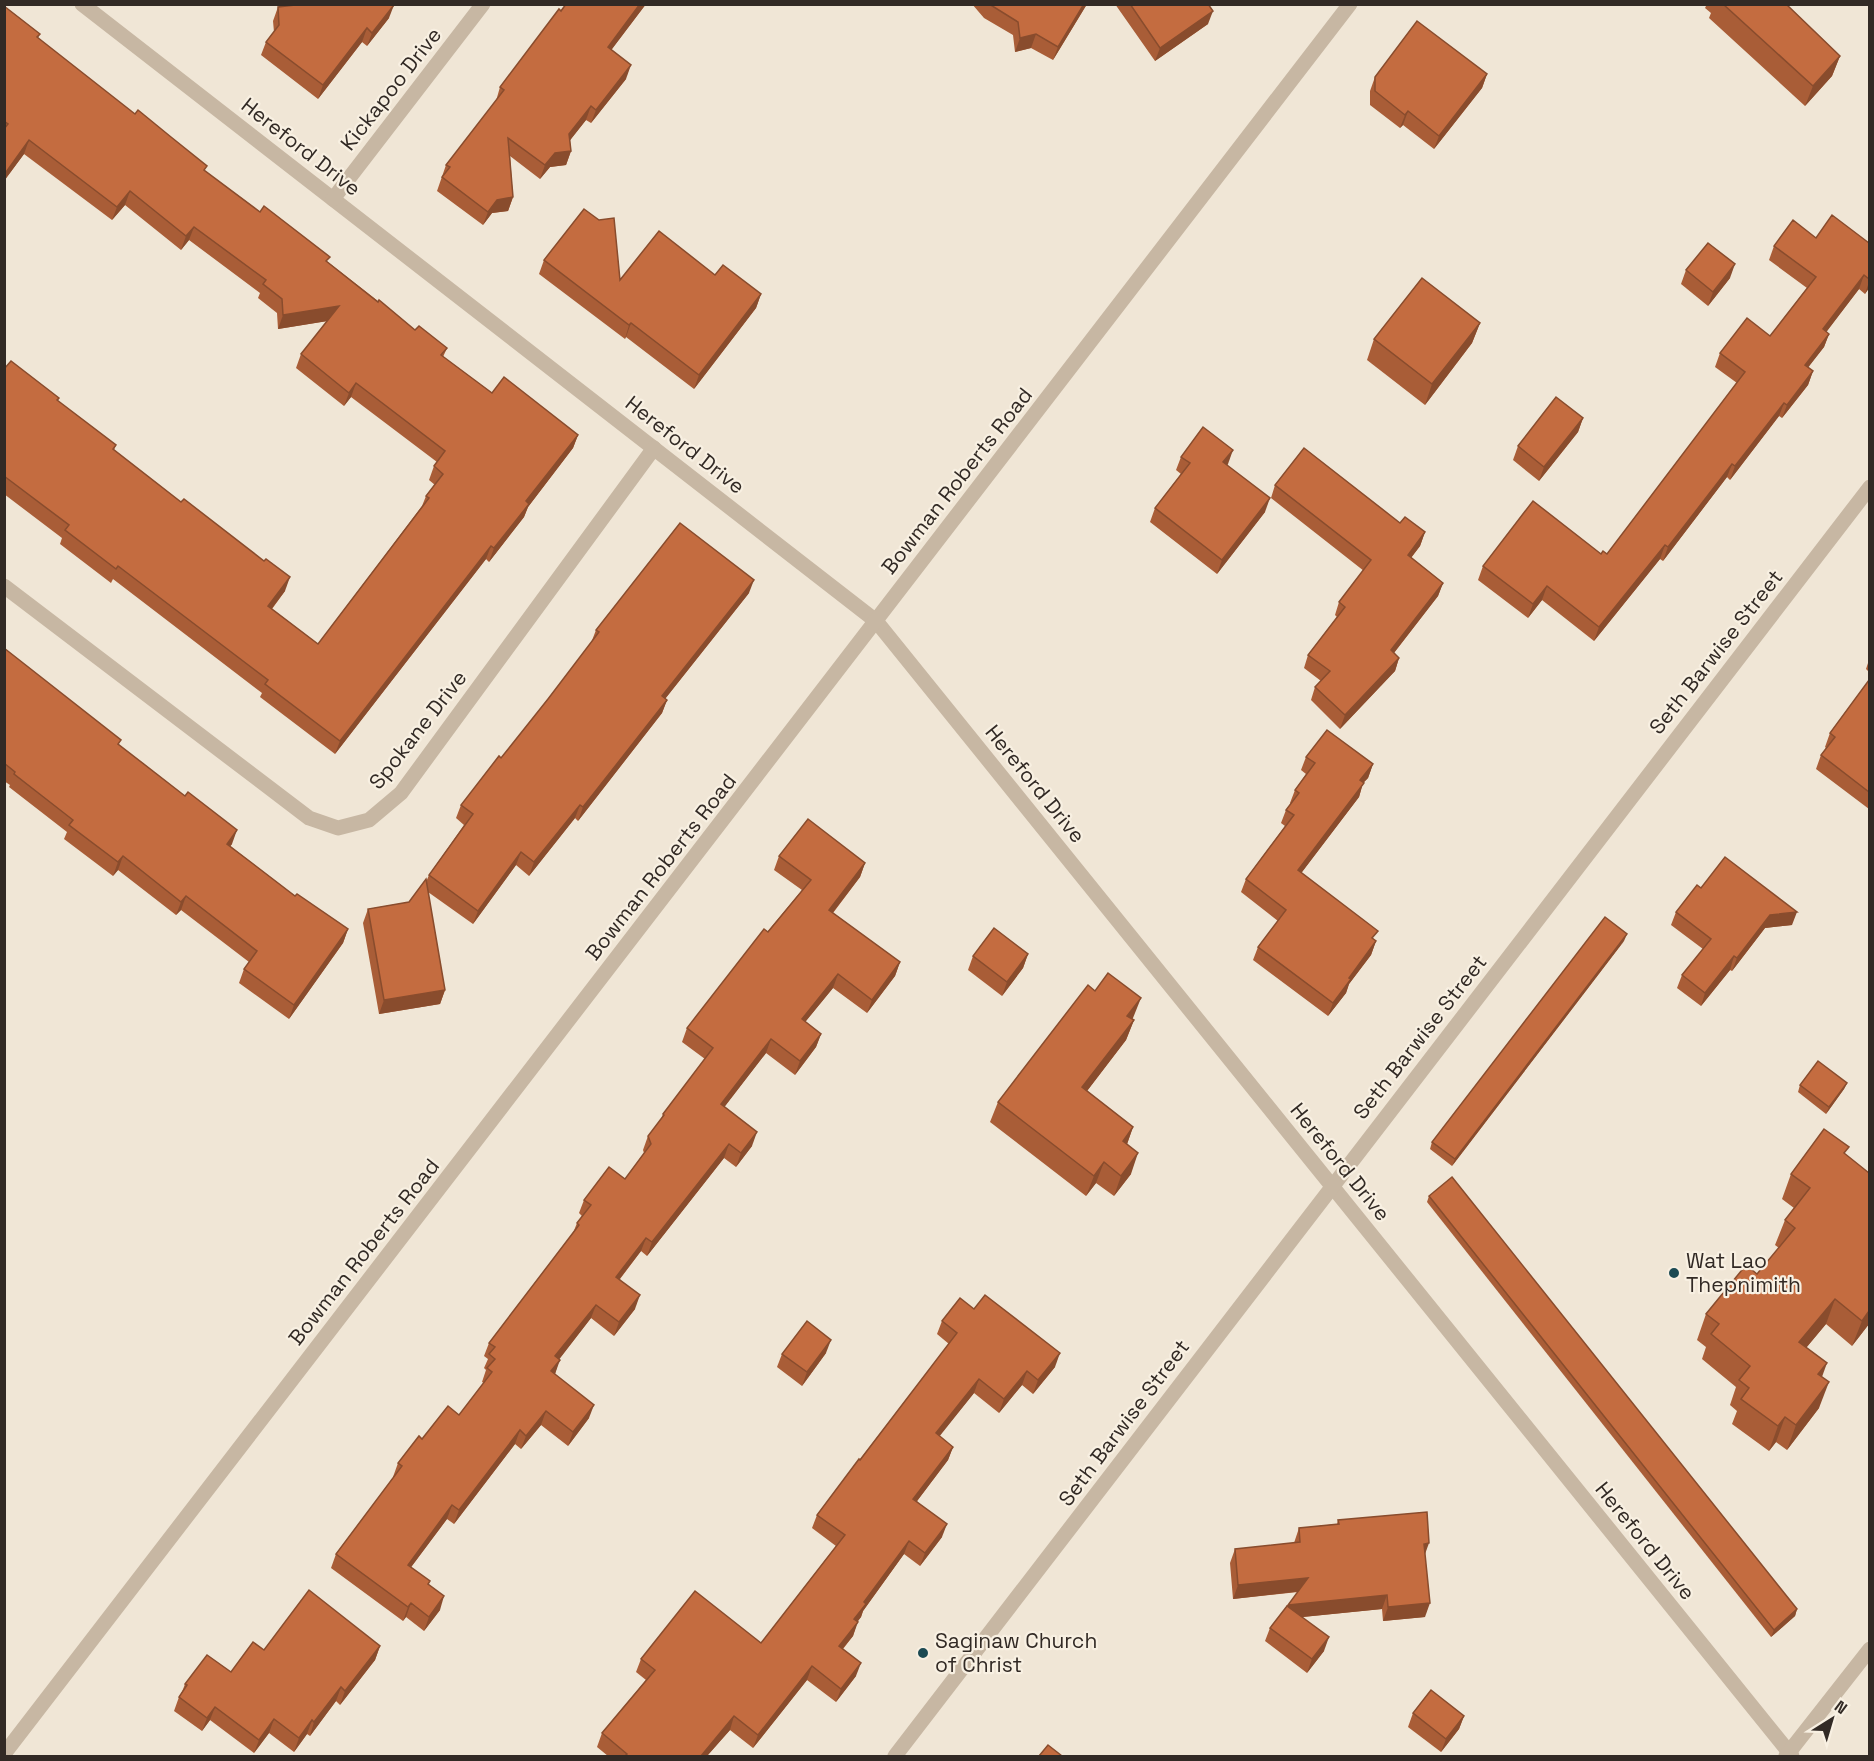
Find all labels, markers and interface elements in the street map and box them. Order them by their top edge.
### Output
street label: Kickapoo Drive [334,22,447,156]
street label: Hereford Drive [236,92,366,202]
street label: Bowman Roberts Road [875,382,1038,579]
street label: Hereford Drive [620,390,750,500]
street label: Seth Barwise Street [1643,564,1788,739]
street label: Spokane Drive [363,665,472,795]
street label: Hereford Drive [979,719,1091,848]
street label: Bowman Roberts Road [579,768,742,965]
street label: Seth Barwise Street [1347,949,1492,1124]
street label: Hereford Drive [1284,1097,1396,1226]
street label: Bowman Roberts Road [282,1153,445,1350]
place label: Wat Lao Thepnimith [1686,1247,1801,1298]
marker: Wat Lao Thepnimith [1667,1266,1681,1280]
street label: Seth Barwise Street [1052,1334,1195,1511]
street label: Hereford Drive [1589,1476,1701,1605]
place label: Saginaw Church of Christ [935,1627,1097,1678]
marker: Saginaw Church of Christ [916,1646,930,1660]
north arrow [1802,1689,1862,1749]
text: N [1830,1696,1851,1719]

